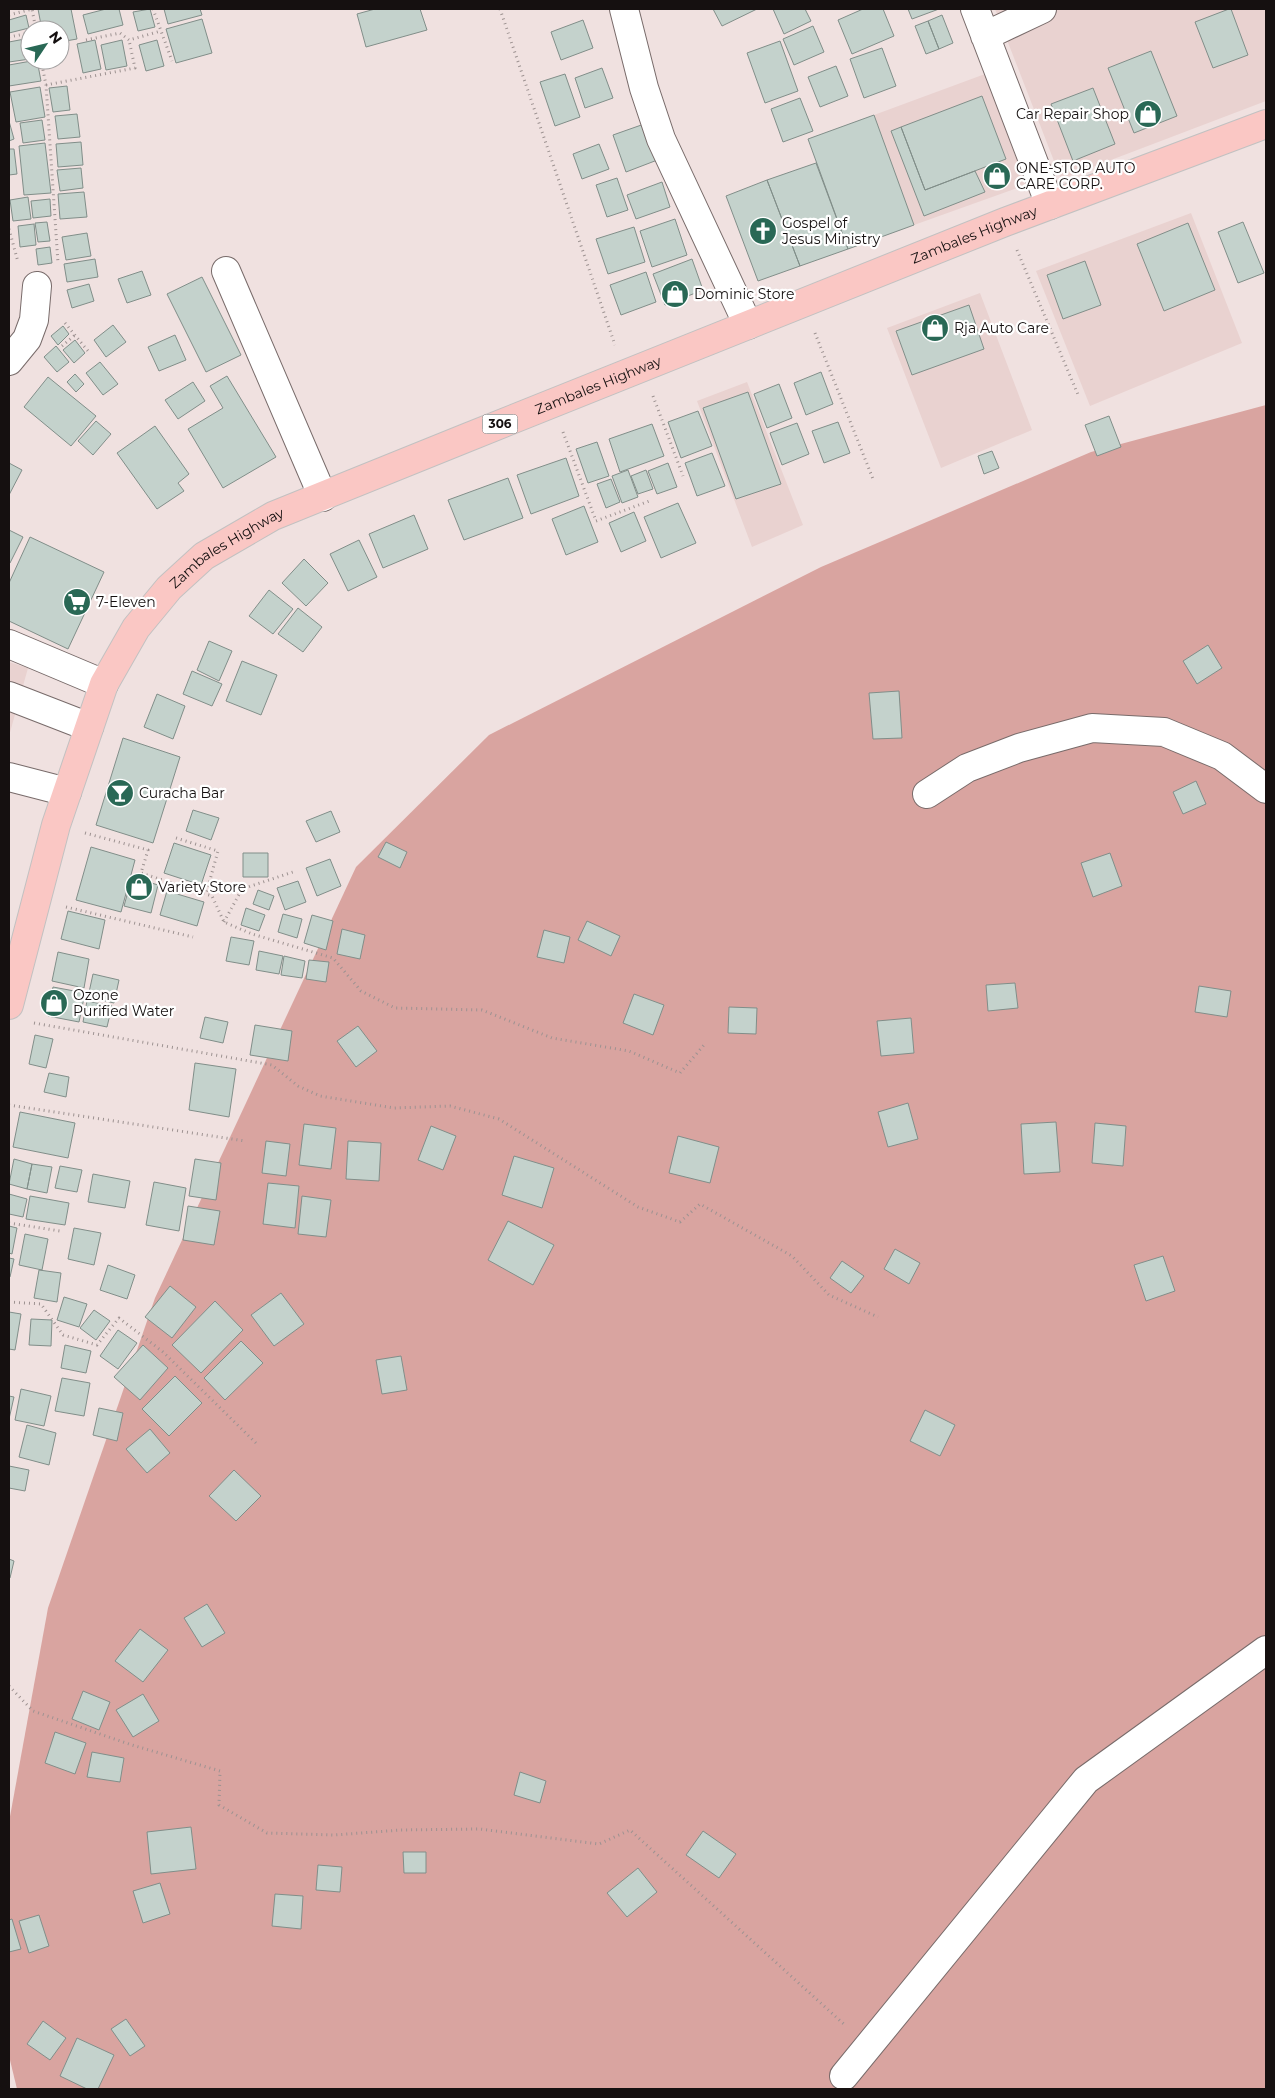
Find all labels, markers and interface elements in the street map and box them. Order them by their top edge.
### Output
north arrow [20,20,70,70]
text: N [45,28,66,47]
shop icon: Car Repair Shop [1133,99,1163,129]
place label: Car Repair Shop [1016,105,1129,123]
place label: ONE-STOP AUTO CARE CORP. [1016,159,1136,193]
shop icon: ONE-STOP AUTO CARE CORP. [982,161,1012,191]
street label: Zambales Highway [908,202,1040,268]
place label: Gospel of Jesus Ministry [781,214,881,248]
church icon: Gospel of Jesus Ministry [748,216,778,246]
shop icon: Dominic Store [660,279,690,309]
place label: Dominic Store [694,285,794,303]
shop icon: Rja Auto Care [920,313,950,343]
place label: Rja Auto Care [954,319,1049,337]
street label: Zambales Highway [532,352,664,418]
road number: 306 [482,414,518,434]
street label: Zambales Highway [165,503,287,592]
supermarket icon: 7-Eleven [62,587,92,617]
place label: 7-Eleven [96,593,156,611]
bar icon: Curacha Bar [105,778,135,808]
place label: Curacha Bar [139,784,225,802]
shop icon: Variety Store [124,872,154,902]
place label: Variety Store [158,878,246,896]
place label: Ozone Purified Water [73,986,175,1020]
shop icon: Ozone Purified Water [39,988,69,1018]

